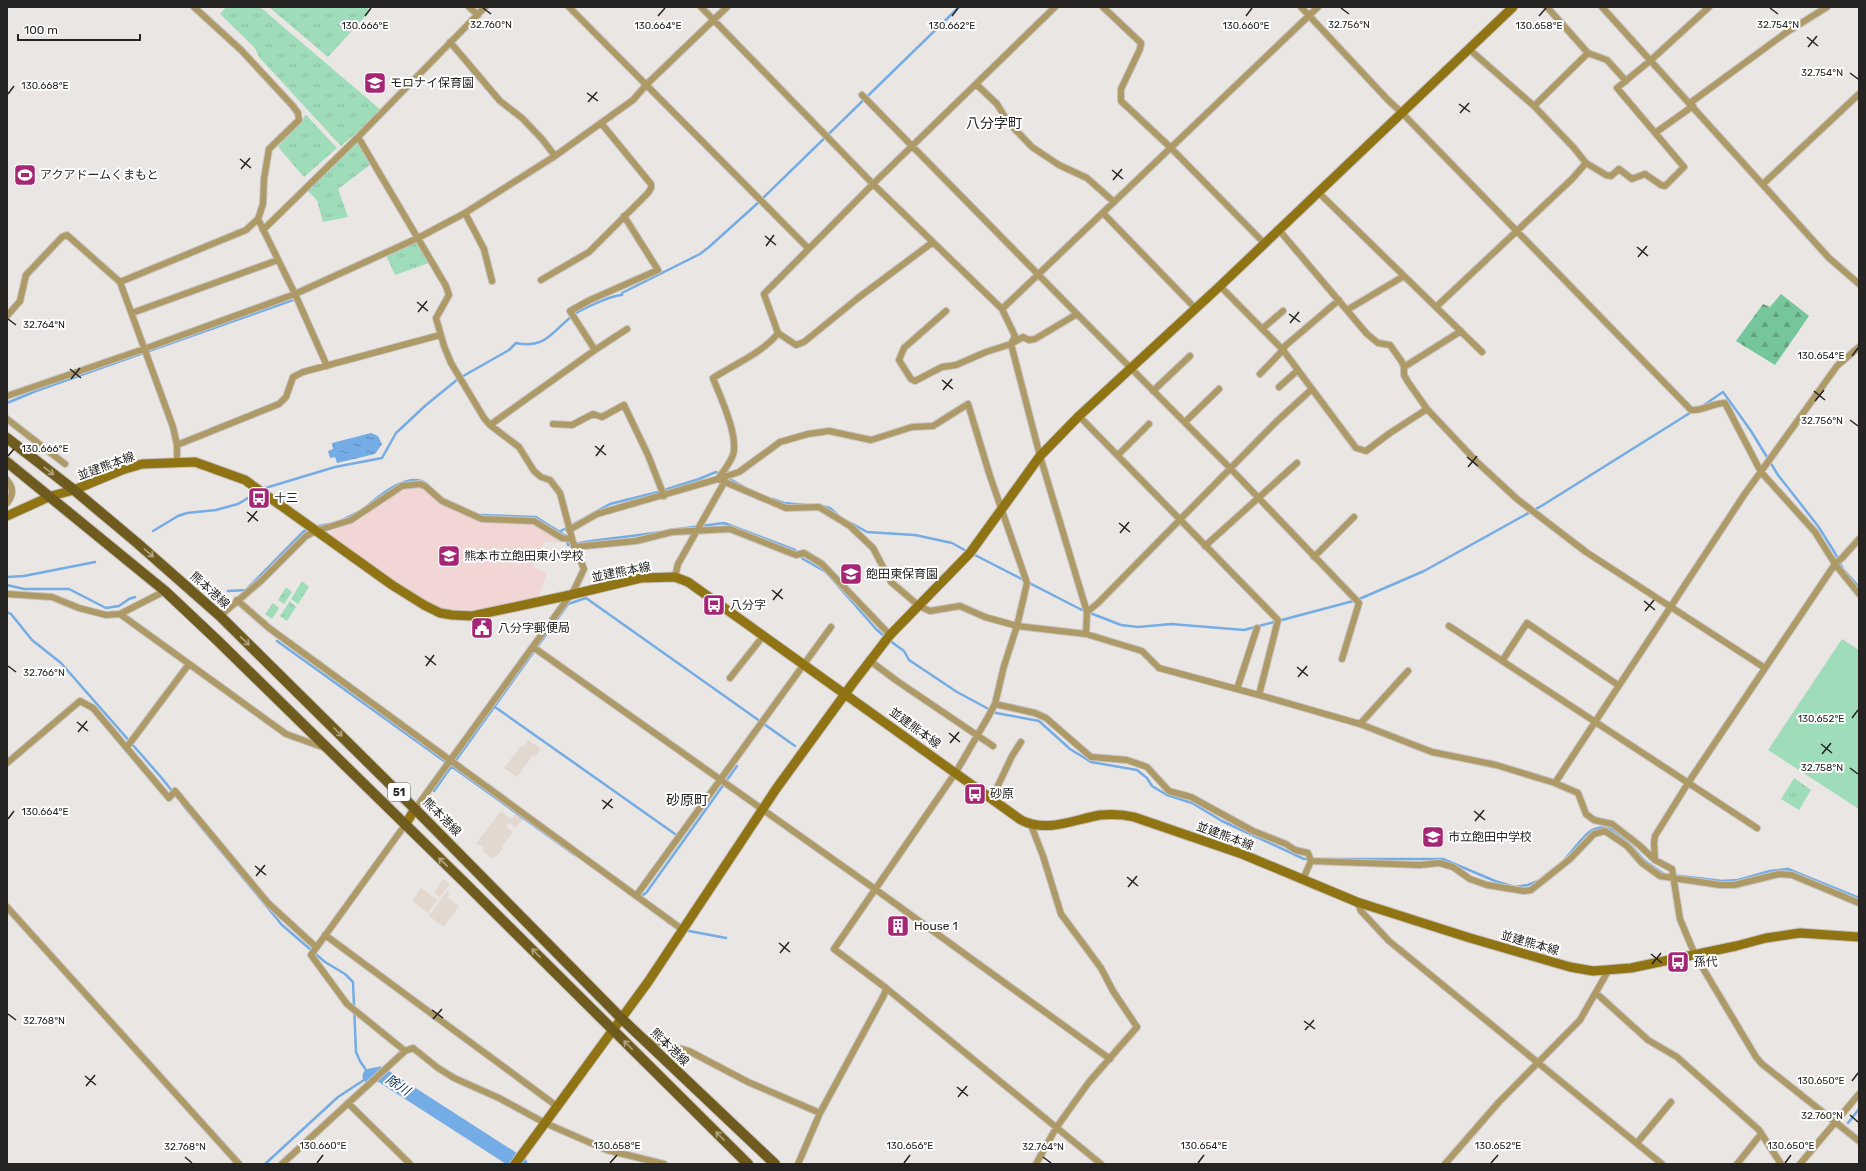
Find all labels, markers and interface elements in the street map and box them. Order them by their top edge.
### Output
scale bar [18,16,140,42]
text: 32.760°N [470,19,512,31]
text: 32.756°N [1328,19,1370,31]
text: 32.754°N [1757,19,1799,31]
text: 130.666°E [342,20,388,32]
text: 130.664°E [634,20,682,32]
text: 130.662°E [929,20,975,32]
text: 130.660°E [1222,20,1270,32]
text: 130.658°E [1515,20,1563,32]
text: 100 m [24,23,58,37]
text: 32.754°N [1801,67,1843,79]
school or university icon: モロナイ保育園 [362,70,388,96]
place label: モロナイ保育園 [390,76,474,90]
text: 130.668°E [21,80,69,92]
district label: 八分字町 [966,115,1022,132]
sports icon: アクアドームくまもと [12,162,38,188]
place label: アクアドームくまもと [40,168,159,182]
text: 32.764°N [23,319,65,331]
text: 130.654°E [1797,350,1845,362]
text: 32.756°N [1801,415,1843,427]
text: 130.666°E [22,443,68,455]
street label: 並建熊本線 [75,449,137,483]
one-way arrow [43,466,54,475]
bus stop icon: 十三 [246,485,272,511]
place label: 十三 [274,491,298,505]
school or university icon: 熊本市立飽田東小学校 [436,543,462,569]
one-way arrow [144,549,154,558]
place label: 熊本市立飽田東小学校 [464,549,584,563]
street label: 並建熊本線 [590,559,652,585]
school or university icon: 飽田東保育園 [838,561,864,587]
place label: 飽田東保育園 [866,567,938,581]
street label: 熊本港線 [187,569,233,611]
bus stop icon: 八分字 [701,592,727,618]
place label: 八分字 [730,598,766,612]
public building icon: 八分字郵便局 [469,615,495,641]
place label: 八分字郵便局 [498,621,570,635]
one-way arrow [240,636,250,646]
text: 32.766°N [23,667,65,679]
street label: 並建熊本線 [887,705,943,751]
text: 130.652°E [1798,713,1844,725]
one-way arrow [333,727,343,737]
text: 32.758°N [1801,762,1843,774]
bus stop icon: 砂原 [962,781,988,807]
road number: 51 [388,783,410,801]
place label: 砂原 [990,787,1014,801]
district label: 砂原町 [666,792,708,809]
street label: 熊本港線 [420,795,464,839]
text: 130.664°E [21,806,69,818]
street label: 並建熊本線 [1194,819,1256,853]
school or university icon: 市立飽田中学校 [1420,824,1446,850]
place label: 市立飽田中学校 [1448,830,1532,844]
one-way arrow [438,857,448,867]
building icon: House 1 [885,913,911,939]
place label: House 1 [914,919,958,933]
street label: 並建熊本線 [1499,928,1561,958]
one-way arrow [531,948,541,958]
bus stop icon: 孫代 [1665,949,1691,975]
place label: 孫代 [1694,955,1718,969]
text: 32.768°N [23,1015,65,1027]
street label: 熊本港線 [648,1025,692,1069]
one-way arrow [623,1040,633,1050]
water label: 除川 [383,1072,415,1099]
text: 130.650°E [1797,1075,1845,1087]
text: 32.760°N [1801,1110,1843,1122]
one-way arrow [715,1131,725,1141]
text: 130.660°E [299,1140,347,1152]
text: 130.658°E [593,1140,641,1152]
text: 130.656°E [887,1140,933,1152]
text: 130.654°E [1180,1140,1228,1152]
text: 130.652°E [1475,1140,1521,1152]
text: 130.650°E [1767,1140,1815,1152]
text: 32.768°N [164,1141,206,1153]
text: 32.764°N [1022,1141,1064,1153]

